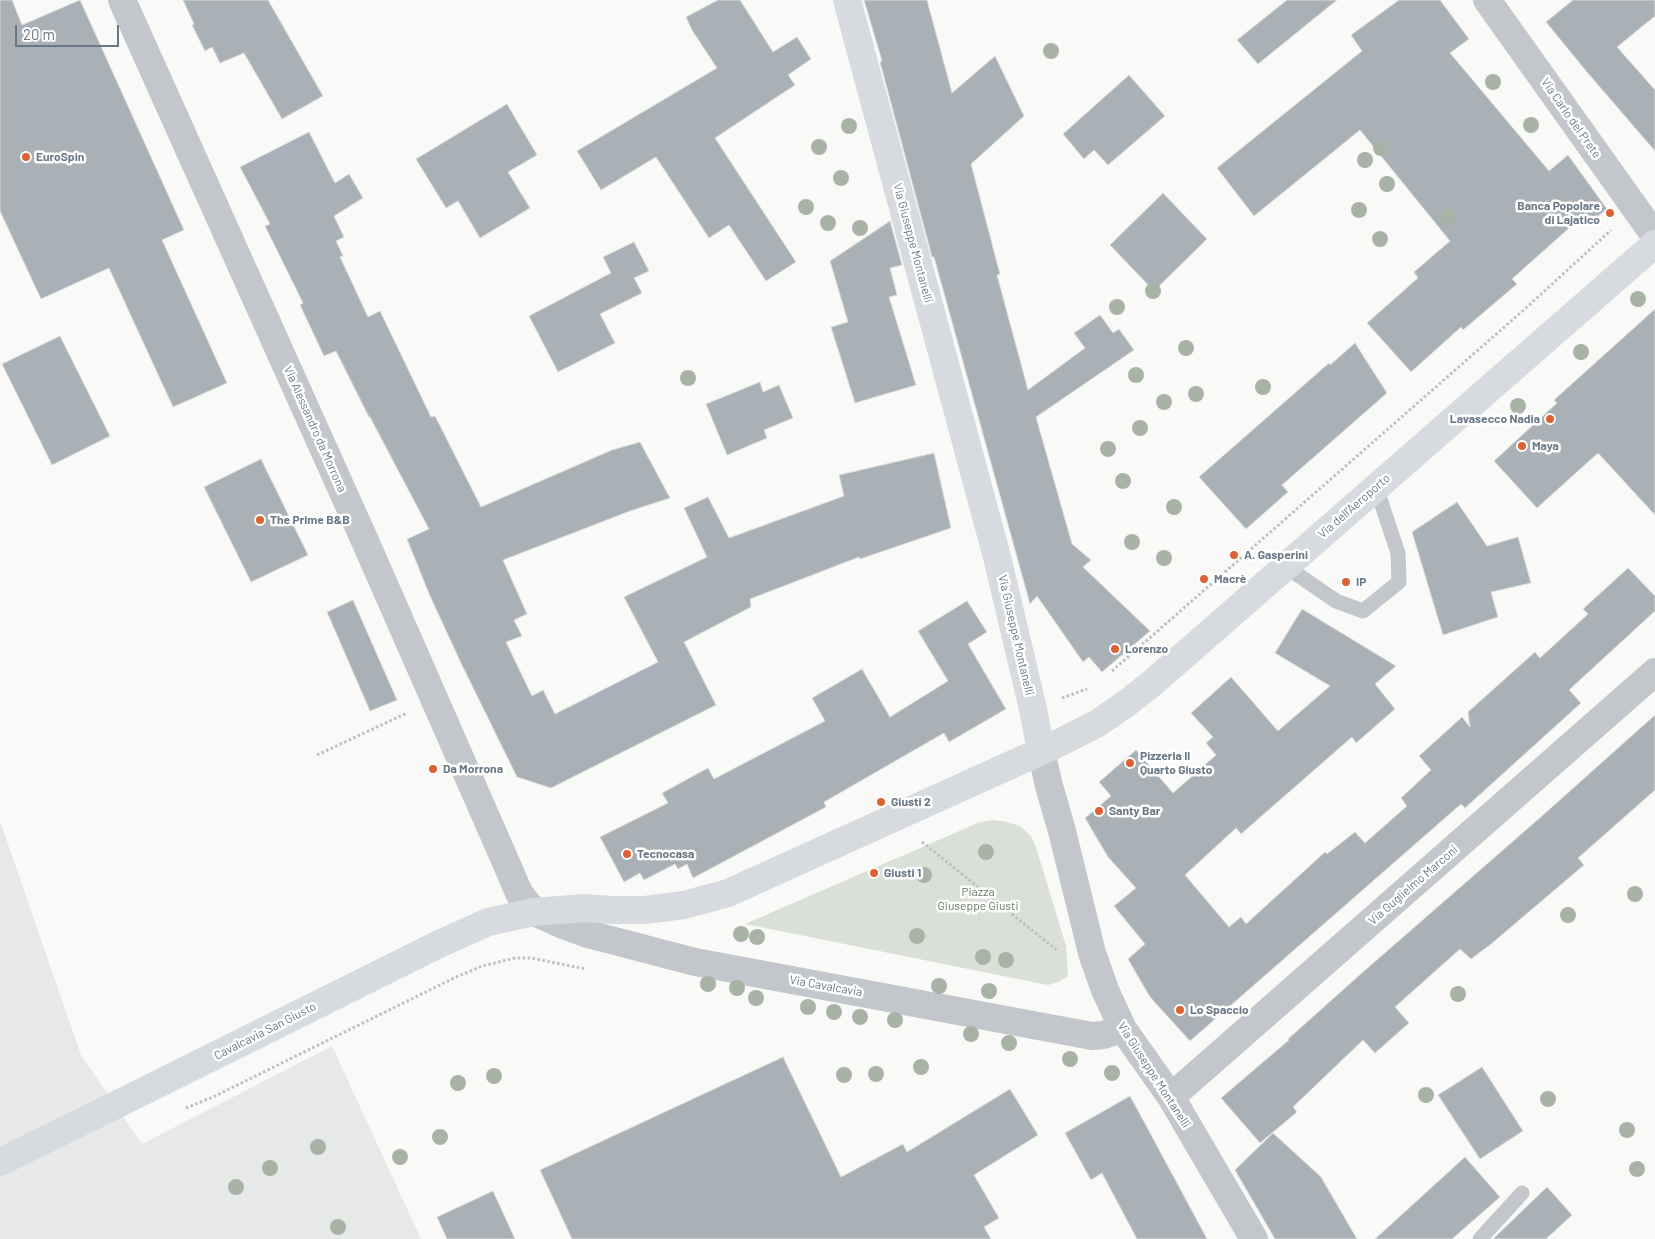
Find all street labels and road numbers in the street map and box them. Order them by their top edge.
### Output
street label: Via Carlo del Prete [1538,75,1604,161]
street label: Via Giuseppe Montanelli [890,182,936,304]
street label: Via Alessandro da Morrona [281,364,349,494]
street label: Via dell'Aeroporto [1315,471,1393,541]
street label: Via Giuseppe Montanelli [995,573,1037,697]
street label: Via Guglielmo Marconi [1365,842,1461,928]
street label: Via Cavalcavia [789,973,863,999]
street label: Cavalcavia San Giusto [212,999,318,1063]
street label: Via Giuseppe Montanelli [1114,1019,1194,1131]

